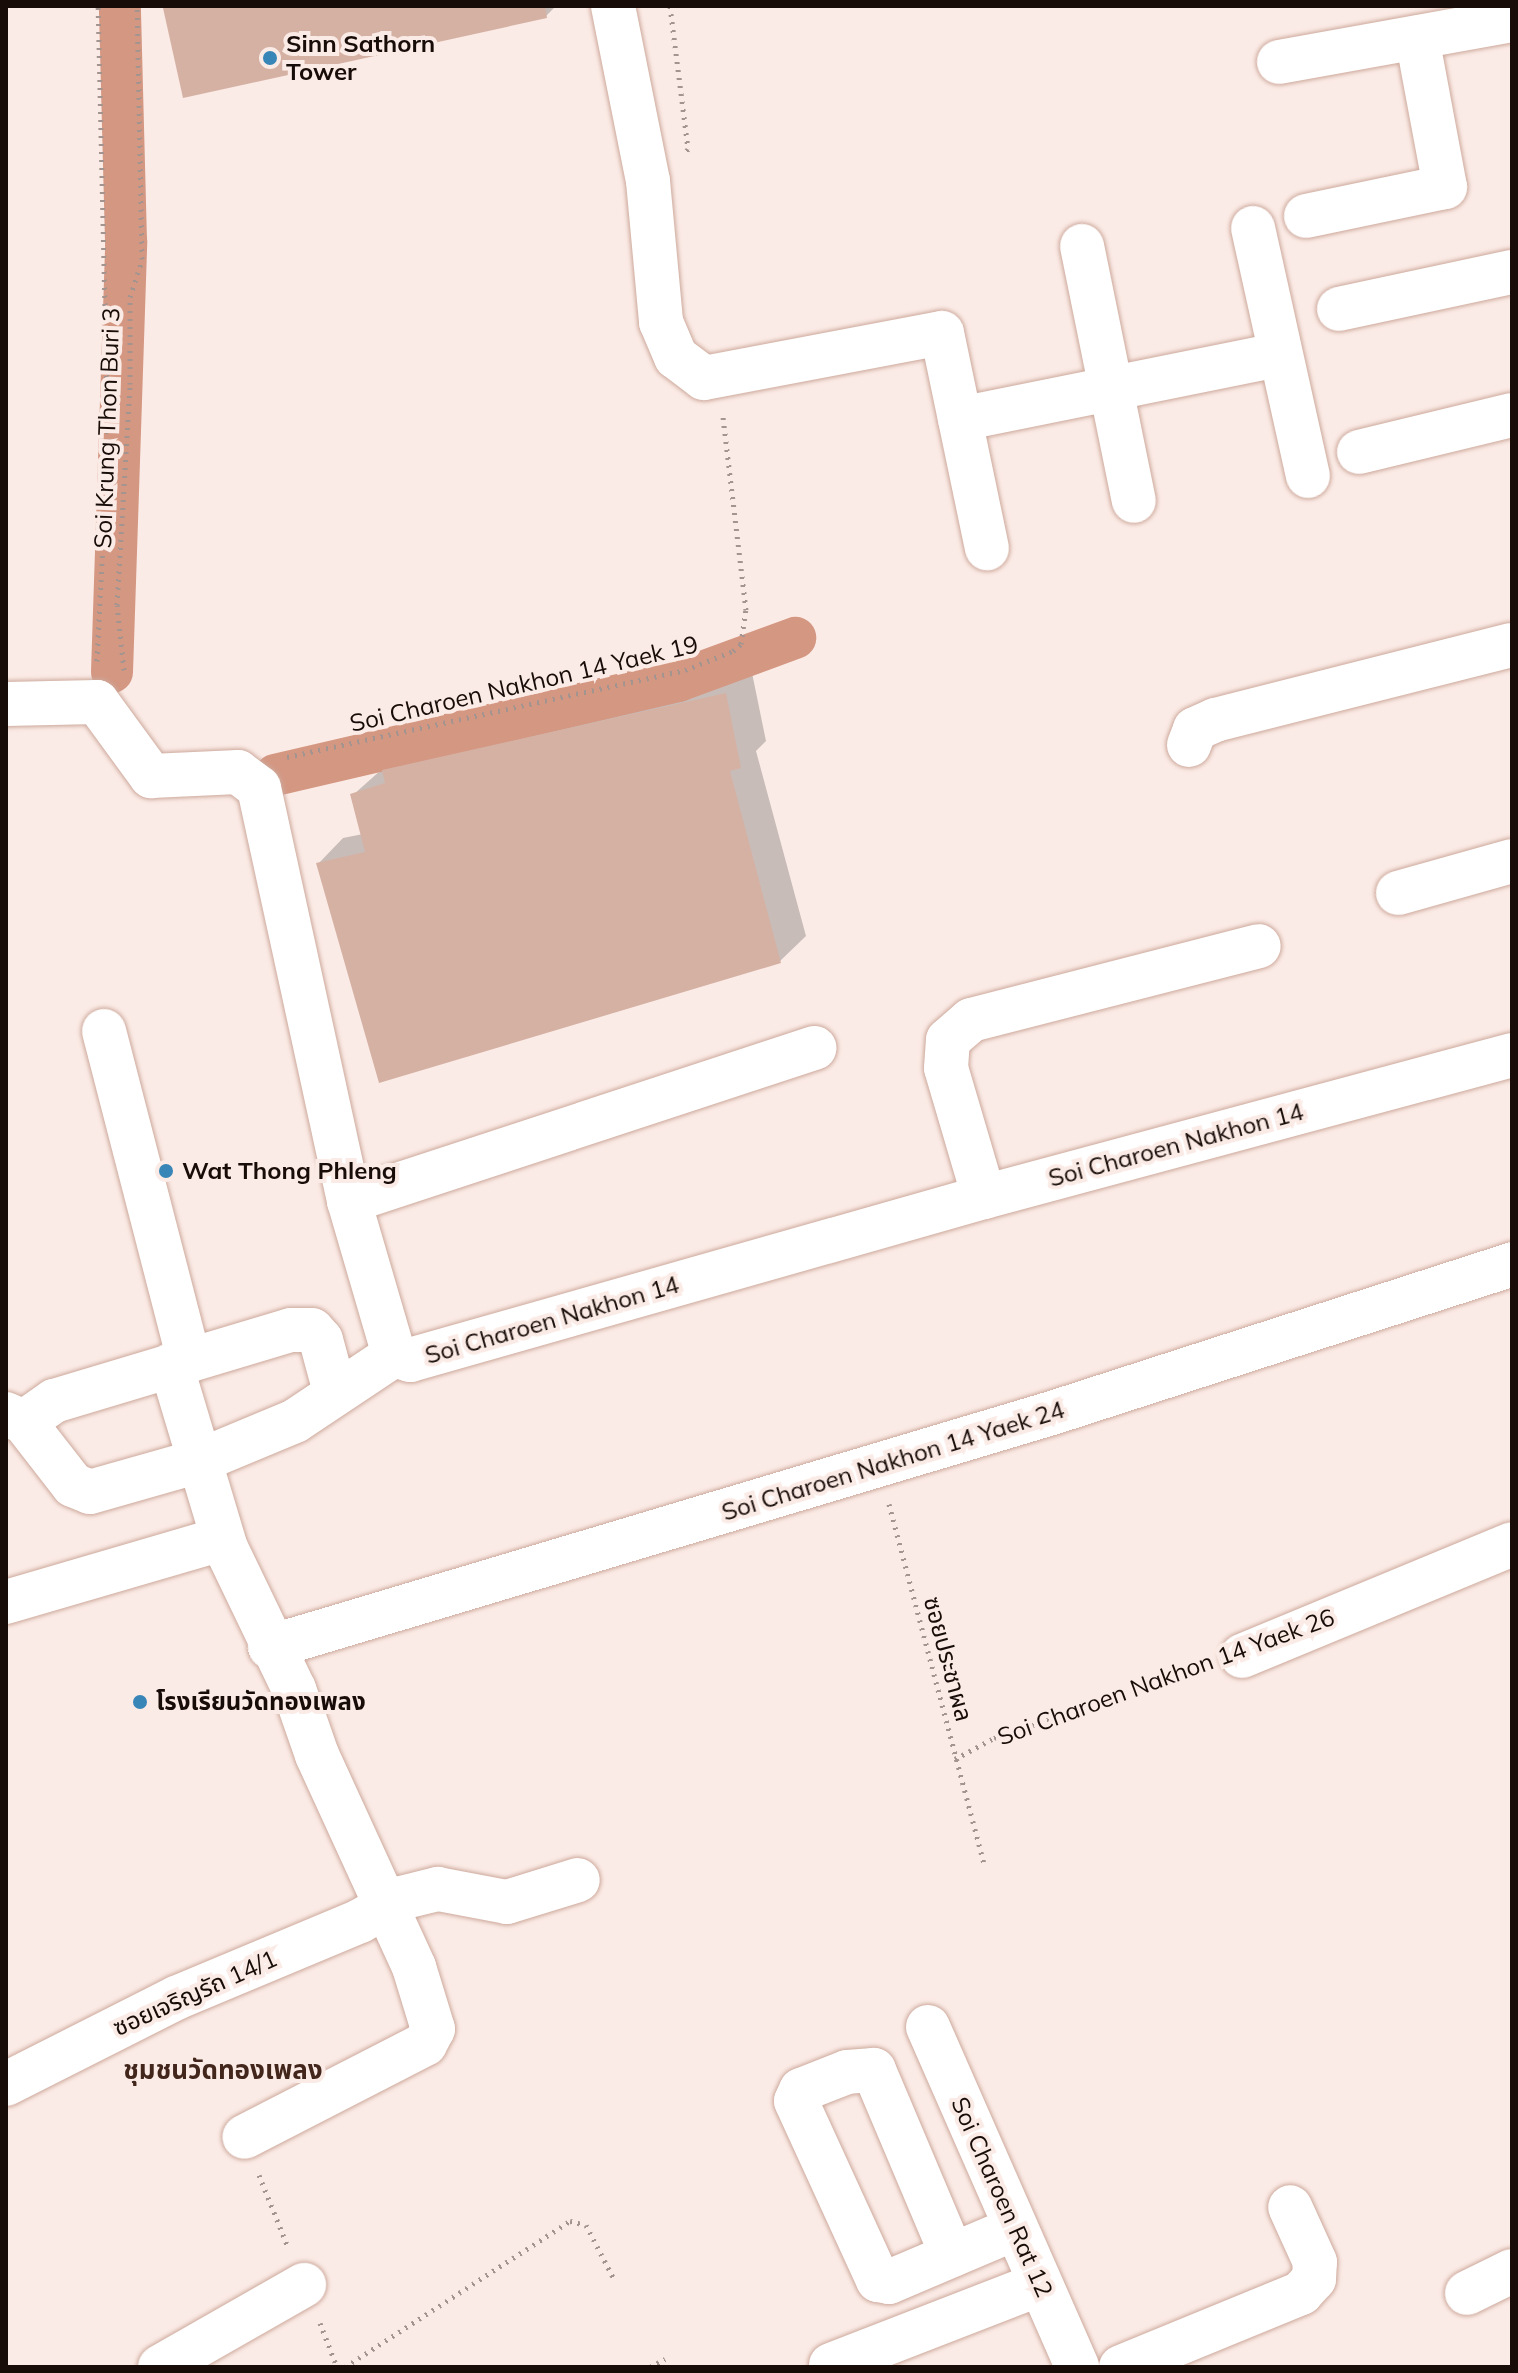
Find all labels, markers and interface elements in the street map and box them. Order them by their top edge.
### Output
place label: Sinn Sathorn Tower [286,30,435,86]
marker: Sinn Sathorn Tower [261,49,279,67]
street label: Soi Krung Thon Buri 3 [88,307,126,549]
street label: Soi Charoen Nakhon 14 Yaek 19 [347,630,701,738]
street label: Soi Charoen Nakhon 14 [1045,1097,1307,1193]
place label: Wat Thong Phleng [182,1157,397,1185]
marker: Wat Thong Phleng [157,1162,175,1180]
street label: Soi Charoen Nakhon 14 [422,1270,682,1370]
street label: Soi Charoen Nakhon 14 Yaek 24 [718,1395,1068,1527]
street label: ซอยประชาผล [918,1593,978,1725]
street label: Soi Charoen Nakhon 14 Yaek 26 [994,1602,1338,1752]
place label: โรงเรียนวัดทองเพลง [156,1688,366,1716]
marker: โรงเรียนวัดทองเพลง [131,1693,149,1711]
street label: ซอยเจริญรัถ 14/1 [109,1944,281,2042]
district label: ชุมชนวัดทองเพลง [123,2054,323,2086]
street label: Soi Charoen Rat 12 [945,2093,1059,2301]

